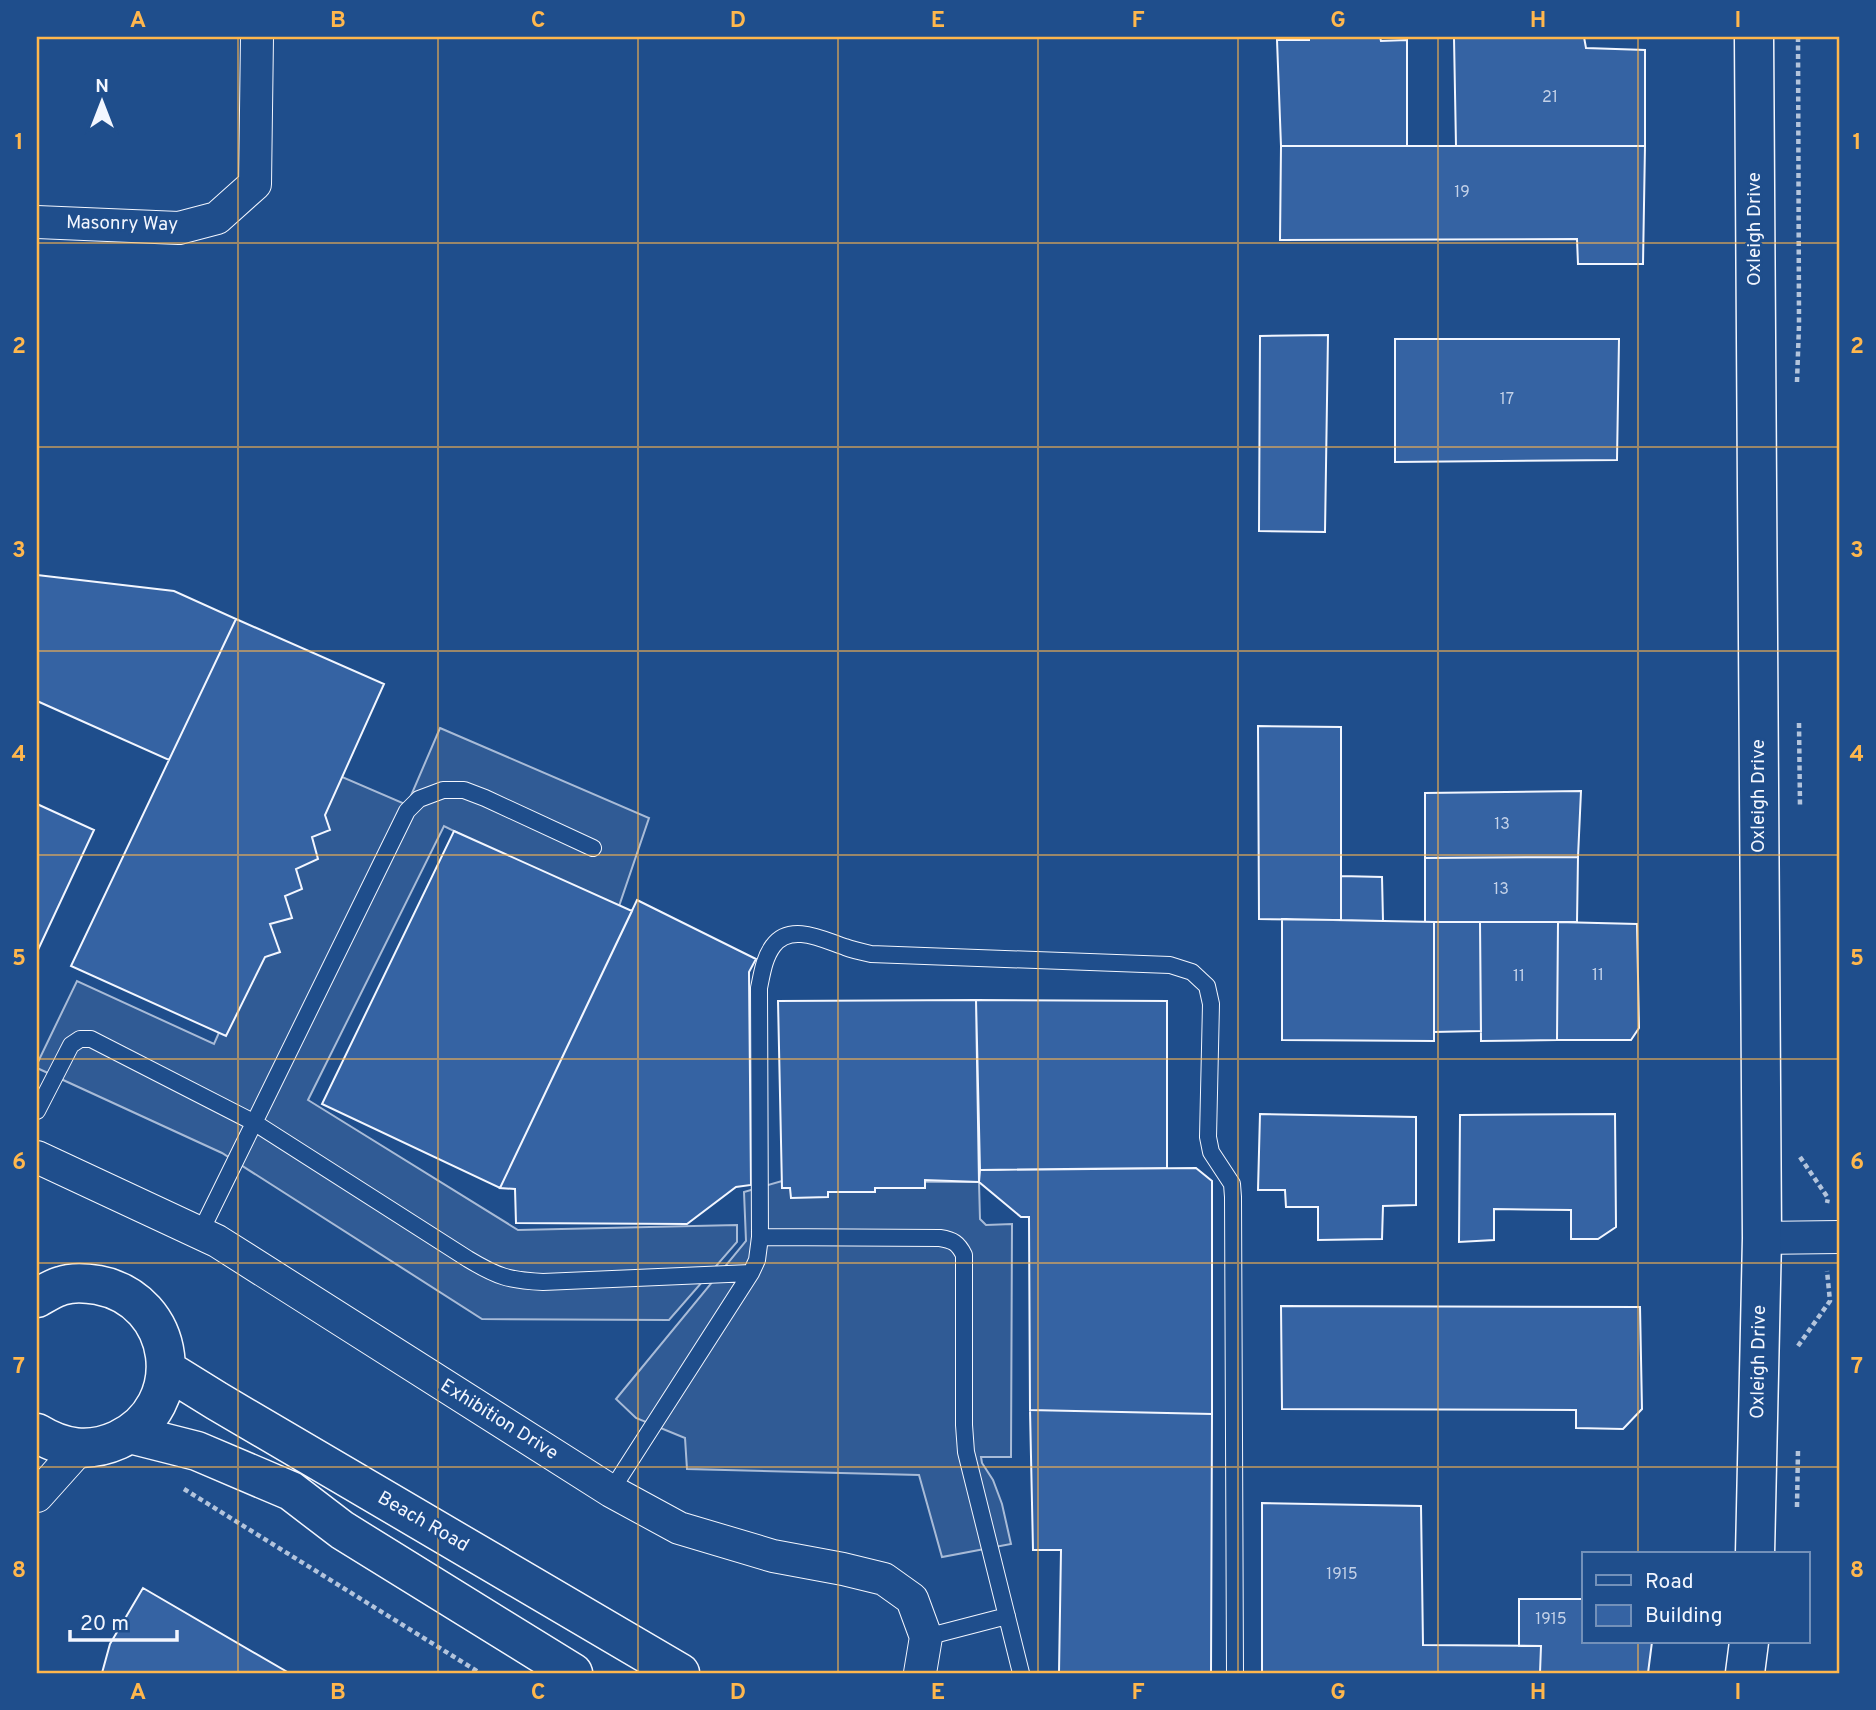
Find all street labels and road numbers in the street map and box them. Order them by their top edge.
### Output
street label: Oxleigh Drive [1743,172,1767,286]
street label: Masonry Way [66,211,178,237]
street label: Oxleigh Drive [1747,739,1771,853]
street label: Oxleigh Drive [1746,1305,1772,1419]
street label: Exhibition Drive [436,1374,562,1466]
street label: Beach Road [373,1486,473,1558]

